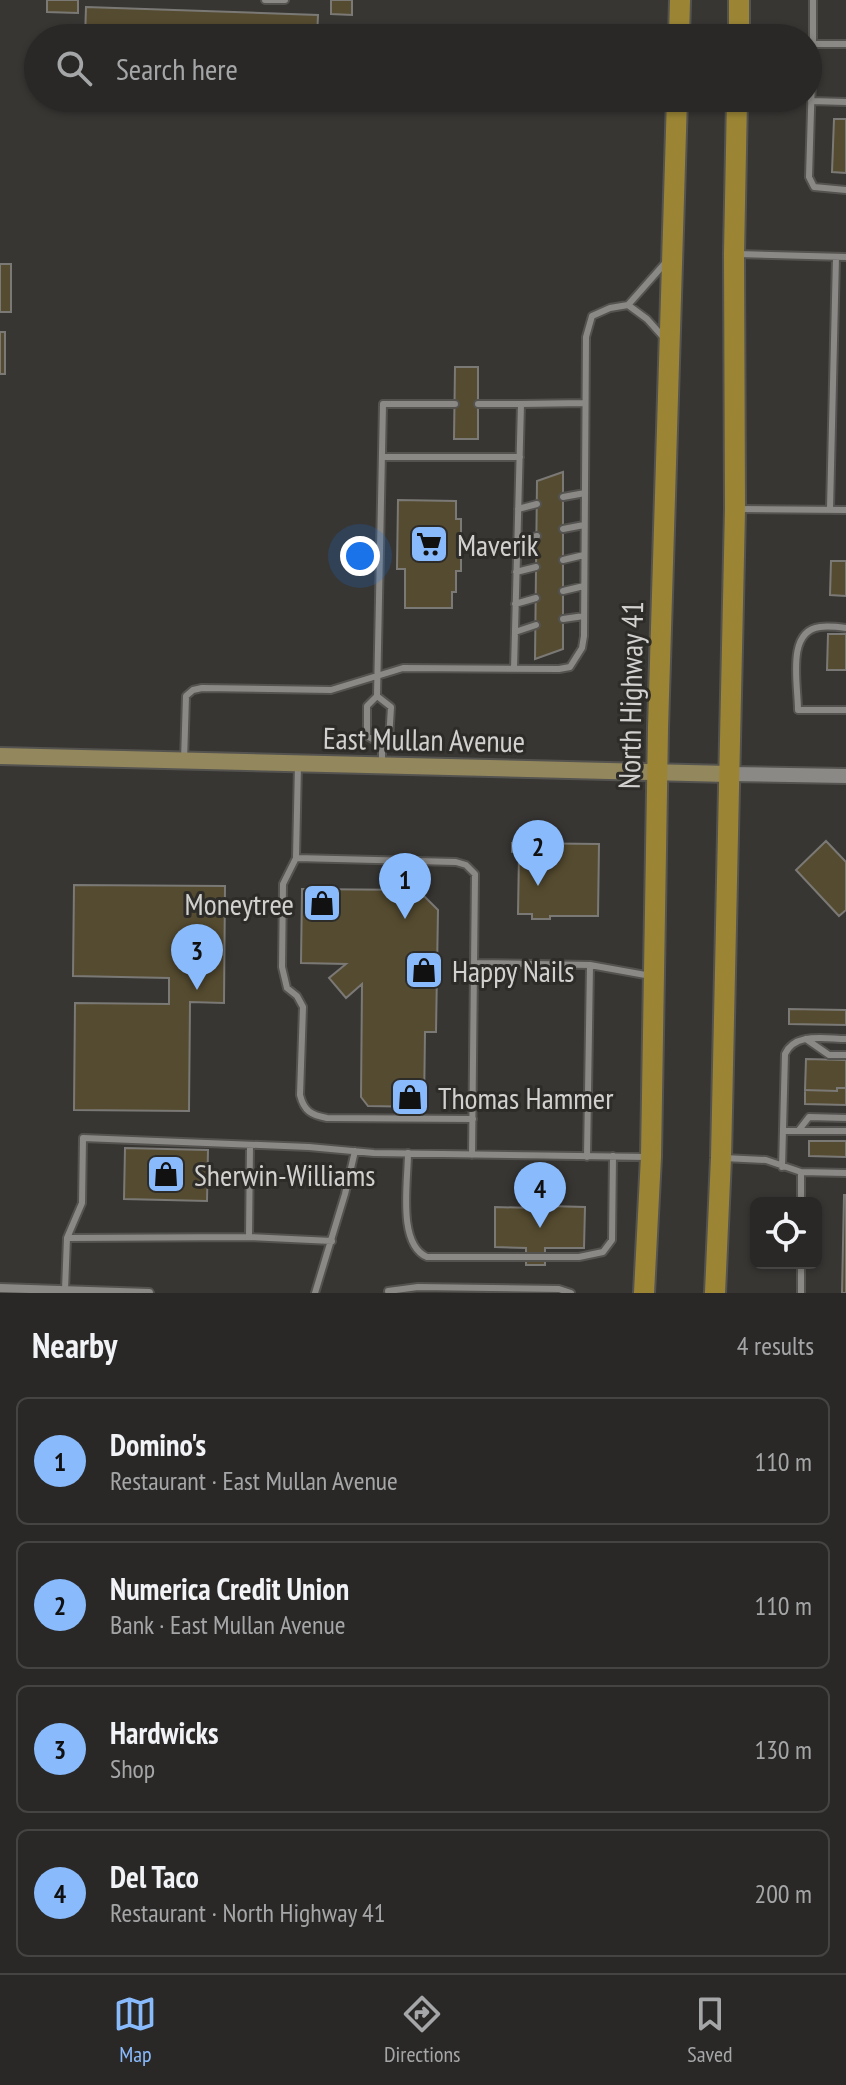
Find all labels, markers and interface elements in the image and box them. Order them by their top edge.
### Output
search box [24,24,822,112]
icon: search [52,46,96,90]
text: Search here [116,49,238,88]
supermarket icon: Maverik [408,523,450,565]
place label: Maverik [457,525,539,564]
your location [340,536,380,576]
street label: North Highway 41 [609,601,651,789]
street label: East Mullan Avenue [323,718,525,760]
pin: 2 [512,820,564,886]
pin: 1 [379,853,431,919]
shop icon: Moneytree [301,882,343,924]
place label: Moneytree [185,884,294,923]
pin: 3 [171,924,223,990]
shop icon: Happy Nails [403,949,445,991]
place label: Happy Nails [452,951,574,990]
shop icon: Thomas Hammer [389,1076,431,1118]
place label: Thomas Hammer [438,1078,614,1117]
shop icon: Sherwin-Williams [145,1153,187,1195]
place label: Sherwin-Williams [194,1155,375,1194]
pin: 4 [514,1162,566,1228]
map controls [750,1197,822,1269]
button: locate [750,1197,822,1269]
text: Nearby [32,1323,117,1367]
text: 4 results [737,1329,814,1362]
text: Domino's [110,1425,206,1464]
text: 1 [54,1445,66,1478]
text: 110 m [754,1445,812,1478]
text: Restaurant · East Mullan Avenue [110,1464,398,1497]
text: Numerica Credit Union [110,1569,349,1608]
text: 2 [54,1589,66,1622]
text: 110 m [754,1589,812,1622]
text: Bank · East Mullan Avenue [110,1608,345,1641]
text: Hardwicks [110,1713,219,1752]
text: 3 [54,1733,66,1766]
text: 130 m [754,1733,812,1766]
text: Shop [110,1752,155,1785]
text: Del Taco [110,1857,199,1896]
text: 4 [54,1877,66,1910]
text: 200 m [754,1877,812,1910]
text: Restaurant · North Highway 41 [110,1896,385,1929]
tab: Map [113,1992,157,2068]
tab: Directions [384,1992,461,2068]
tab: Saved [687,1992,733,2068]

